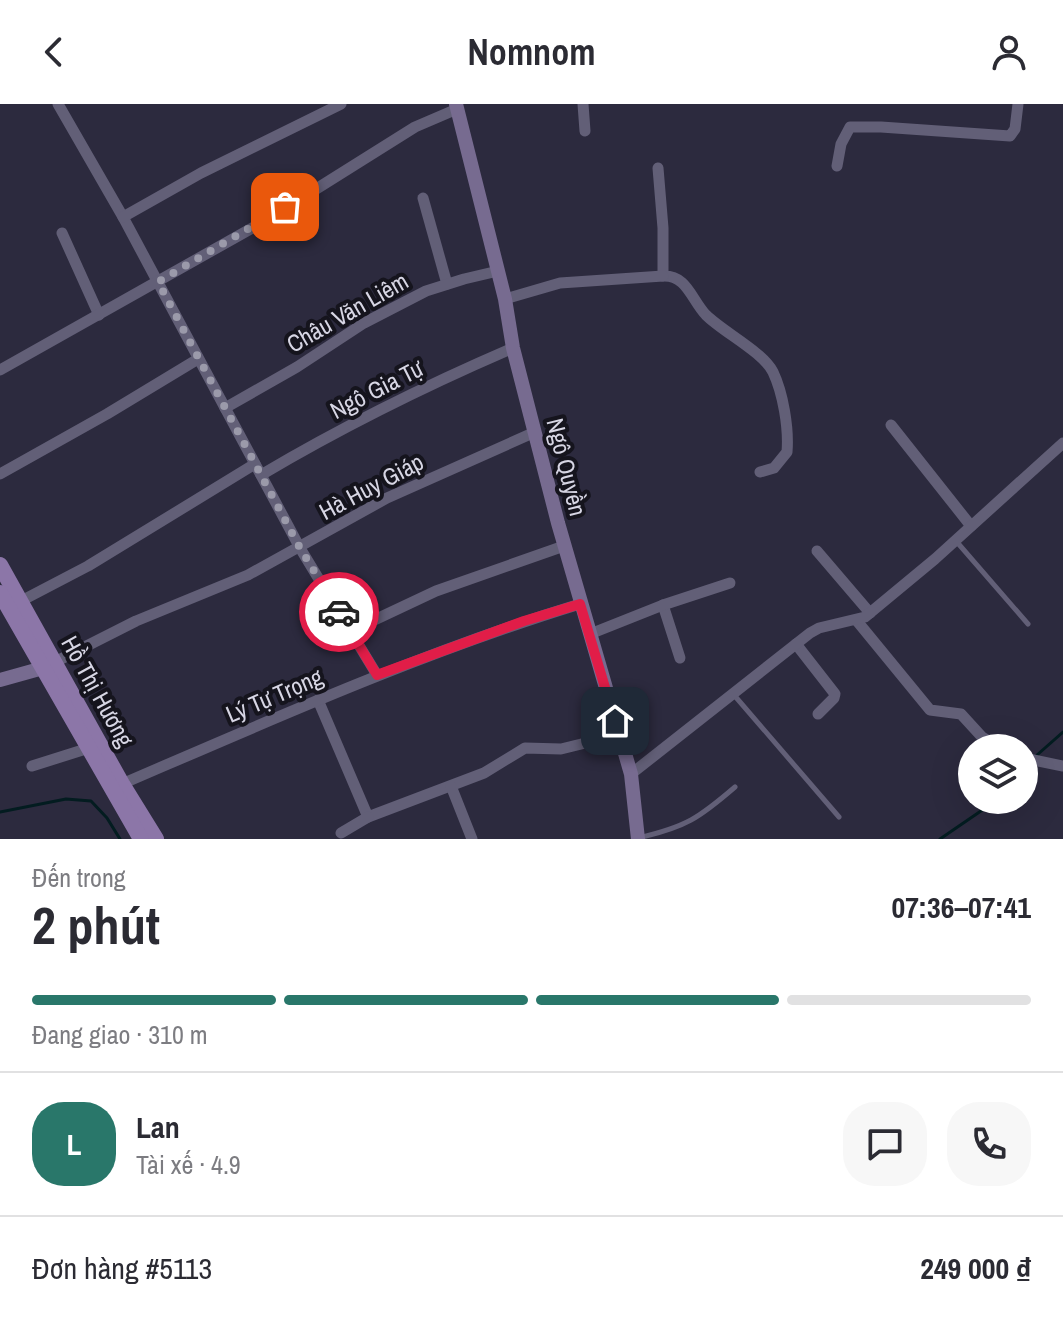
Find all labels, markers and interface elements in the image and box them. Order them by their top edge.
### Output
text: Nomnom [468,28,595,76]
icon: back [32,30,76,74]
icon: person [987,30,1031,74]
pin [251,173,319,241]
icon: bag [263,185,307,229]
street label: Châu Văn Liêm [280,264,414,360]
street label: Ngô Gia Tự [324,352,429,426]
street label: Ngô Quyền [539,415,595,519]
street label: Hà Huy Giáp [313,445,429,527]
courier [299,572,379,652]
icon: car [317,590,361,634]
street label: Hồ Thị Hương [54,630,142,752]
street label: Lý Tự Trọng [221,660,327,730]
pin [581,687,649,755]
icon: home [593,699,637,743]
map controls [958,734,1038,814]
button: layers [958,734,1038,814]
text: Đến trong [32,860,126,895]
text: 07:36–07:41 [892,887,1031,927]
text: 2 phút [32,890,160,960]
text: Đang giao · 310 m [32,1017,207,1052]
button: chat [843,1102,927,1186]
button: phone [947,1102,1031,1186]
text: Lan [136,1107,180,1147]
text: L [66,1124,82,1164]
text: Tài xế · 4.9 [136,1147,241,1182]
text: Đơn hàng #5113 [32,1248,212,1288]
text: 249 000 ₫ [920,1248,1031,1288]

